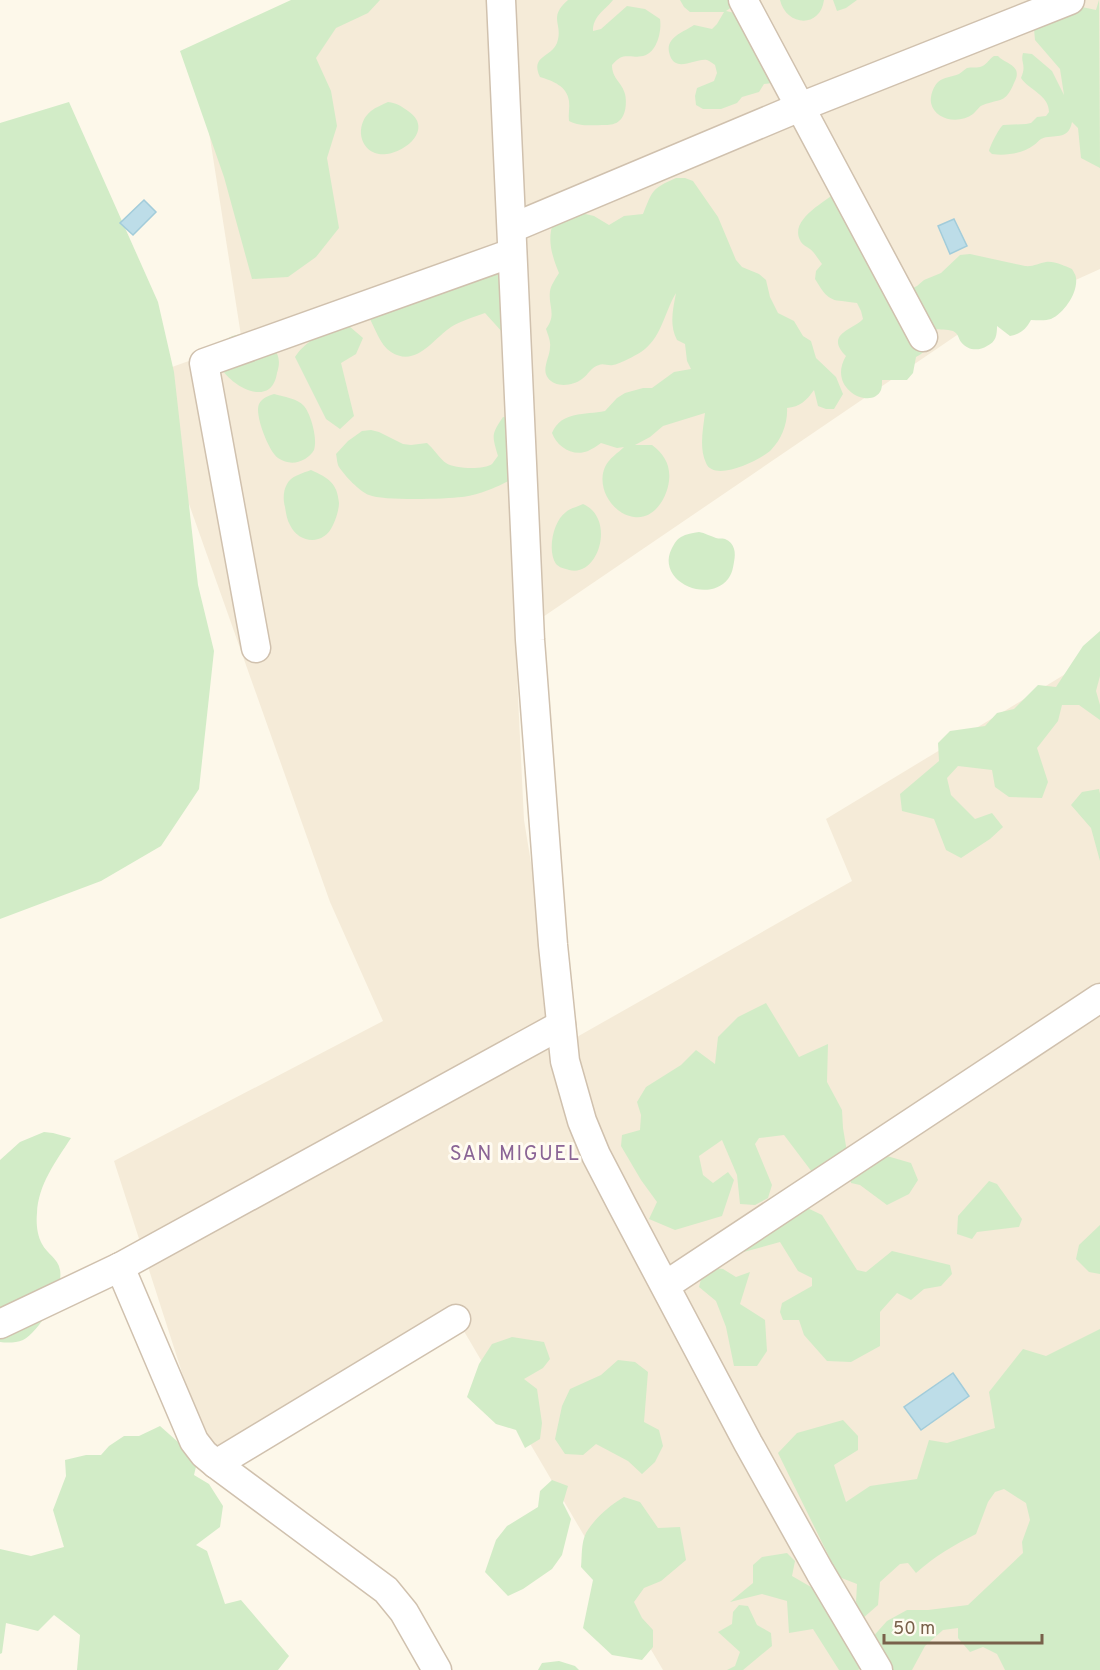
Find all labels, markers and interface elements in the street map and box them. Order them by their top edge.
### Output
district label: SAN MIGUEL [450,1142,580,1168]
scale bar [884,1607,1042,1645]
text: 50 m [893,1618,935,1641]

